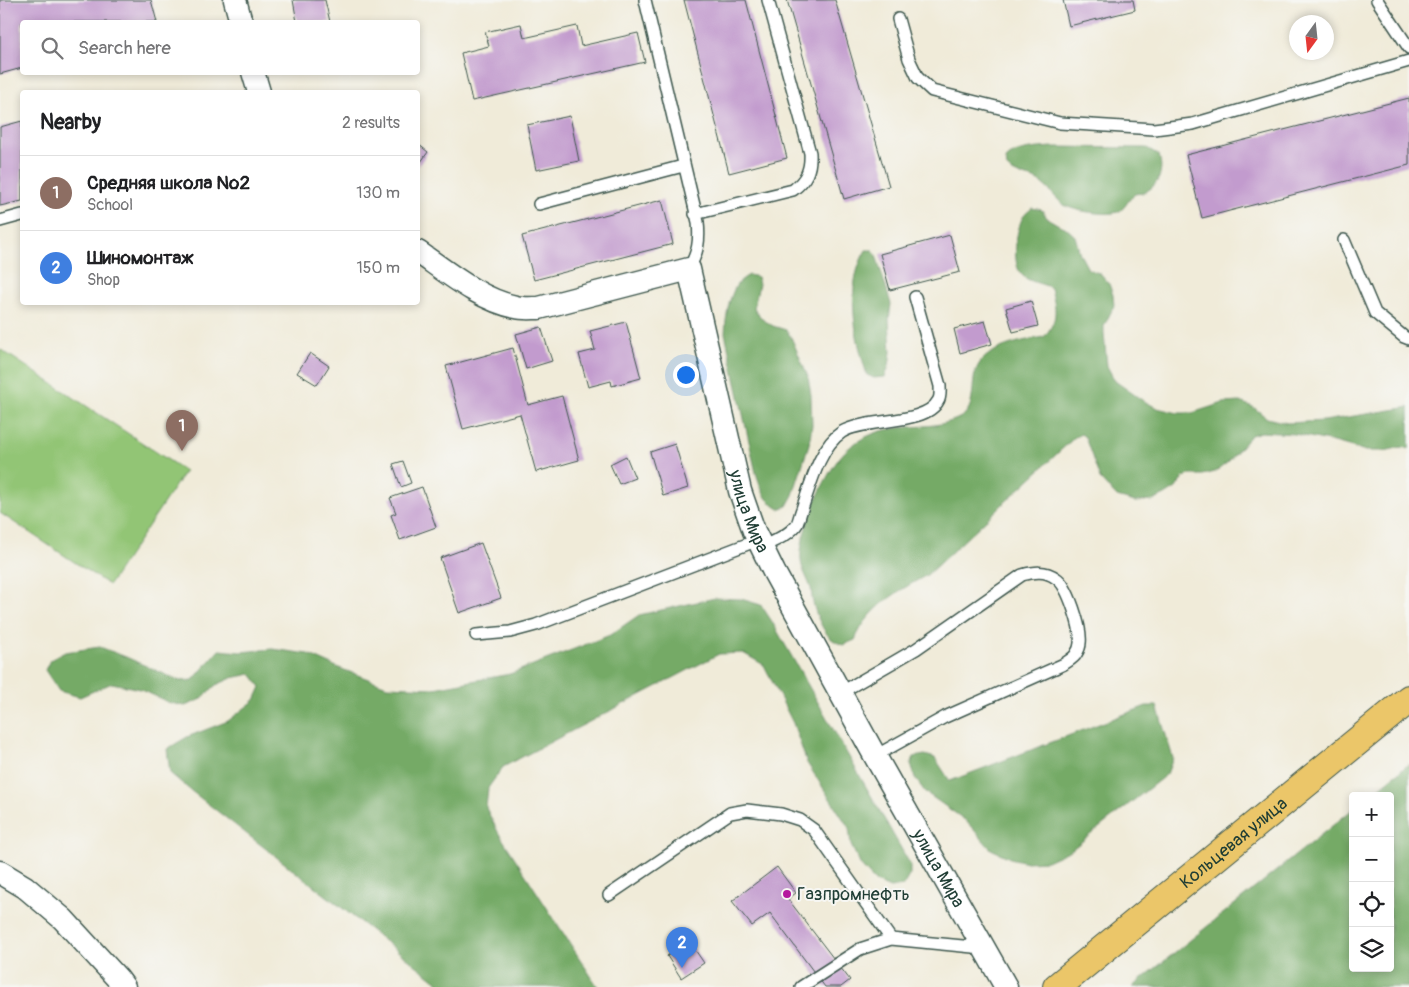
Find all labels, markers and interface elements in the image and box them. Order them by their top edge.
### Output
north arrow [1289,15,1334,60]
search box [20,20,420,75]
icon: search [38,34,66,62]
text: Search here [78,36,171,60]
text: Nearby [40,109,101,136]
text: 2 results [342,113,400,133]
text: Средняя школа №2 [87,171,250,195]
text: 1 [53,183,59,203]
text: 130 m [356,183,400,203]
text: School [87,195,133,215]
text: Шиномонтаж [87,246,193,270]
text: 2 [52,258,60,278]
text: 150 m [356,258,400,278]
text: Shop [87,270,120,290]
your location [673,362,699,388]
pin: 1 [166,410,198,451]
street label: улица Мира [724,467,774,557]
street label: Кольцевая улица [1175,792,1292,893]
map controls [1349,792,1394,972]
button: + [1349,792,1394,837]
street label: улица Мира [907,824,970,912]
button: − [1349,837,1394,882]
button: locate [1349,882,1394,927]
place label: Газпромнефть [797,883,910,906]
marker: Газпромнефть [781,888,793,900]
pin: 2 [666,927,698,968]
button: layers [1349,927,1394,972]

